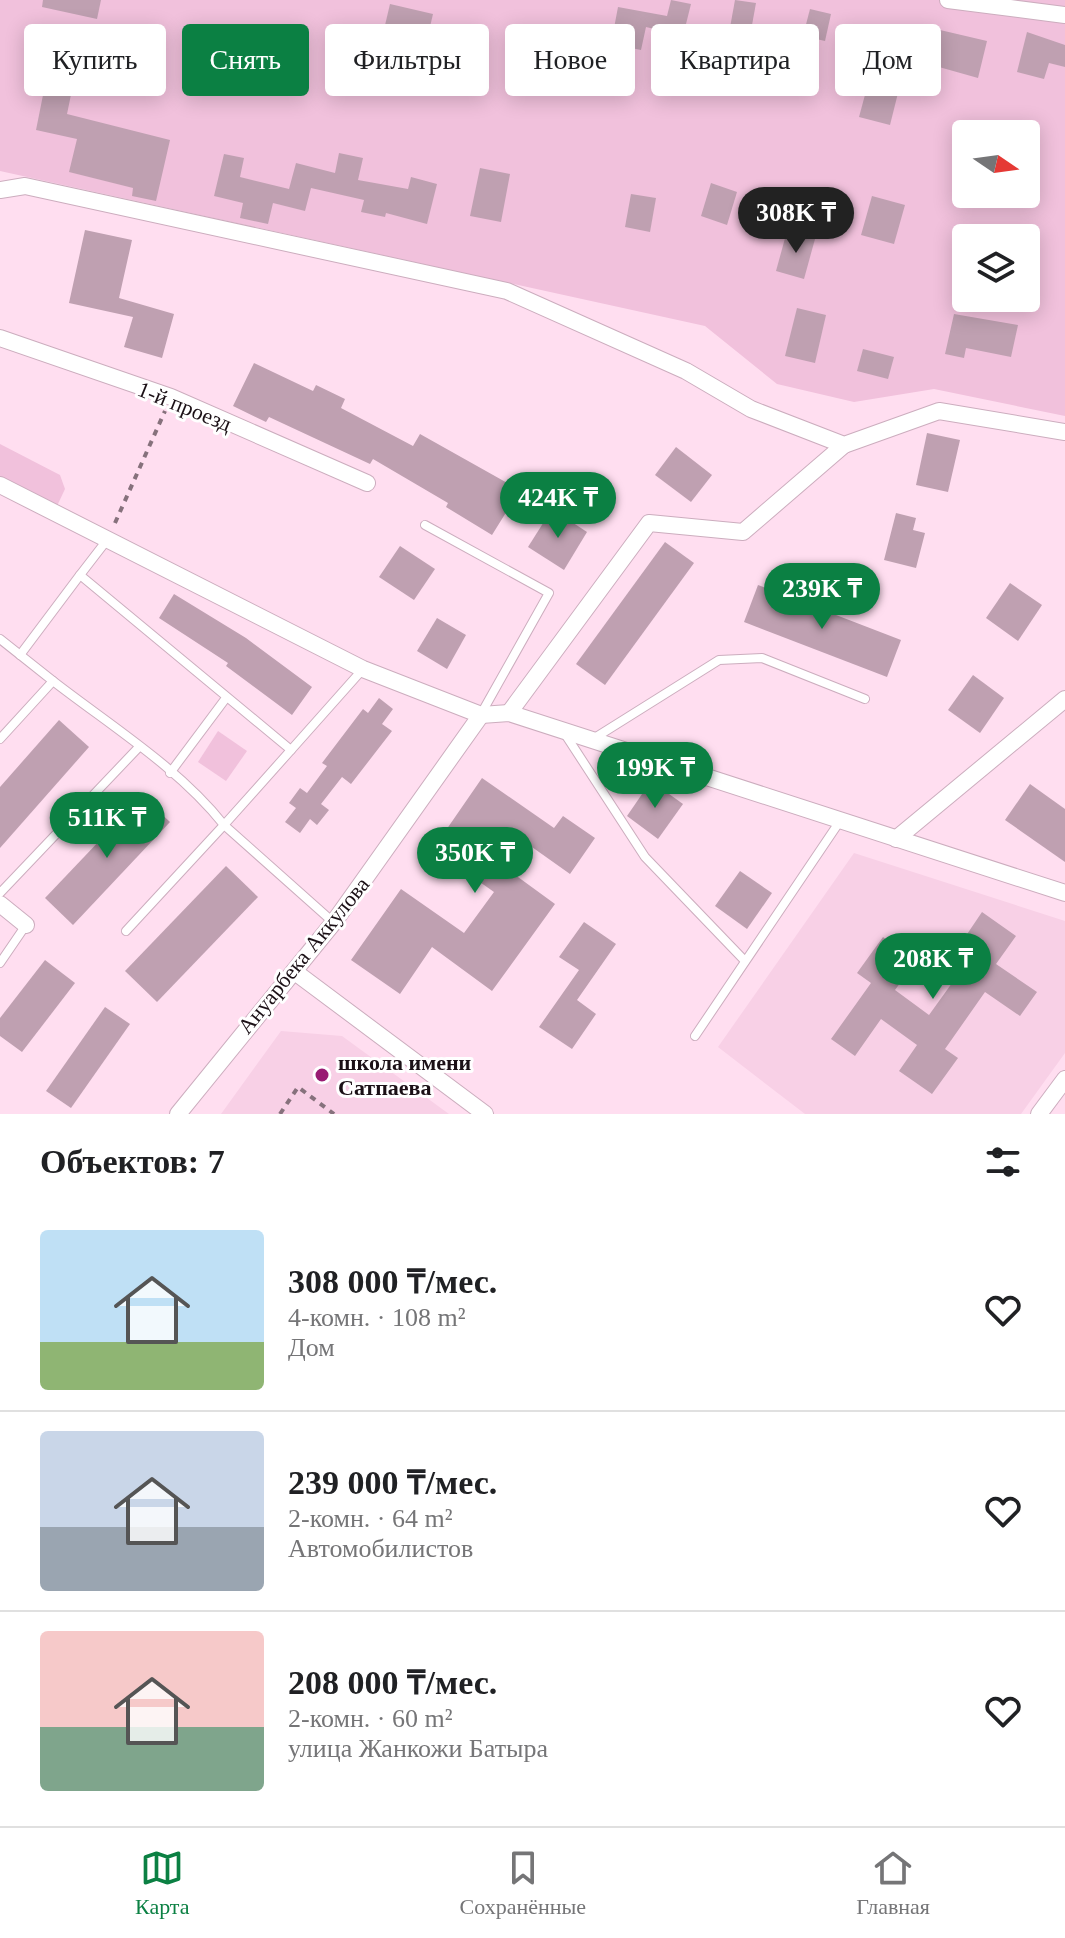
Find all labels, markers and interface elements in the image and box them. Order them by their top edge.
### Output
chip: Купить [24,24,166,96]
chip: Снять [182,24,309,96]
chip: Фильтры [325,24,489,96]
chip: Новое [505,24,635,96]
chip: Квартира [651,24,819,96]
chip: Дом [835,24,941,96]
north arrow [952,120,1040,208]
map controls [952,120,1040,312]
pin: 308K ₸ [731,187,861,255]
text: 308K ₸ [756,198,836,227]
button: layers [952,224,1040,312]
street label: 1-й проезд [134,376,235,437]
pin: 424K ₸ [493,472,623,540]
text: 424K ₸ [518,483,598,512]
pin: 239K ₸ [757,563,887,631]
text: 239K ₸ [782,574,862,603]
pin: 199K ₸ [590,742,720,810]
text: 199K ₸ [615,753,695,782]
pin: 511K ₸ [42,792,172,860]
text: 511K ₸ [68,803,146,832]
pin: 350K ₸ [410,827,540,895]
text: 350K ₸ [435,838,515,867]
street label: Ануарбека Аккулова [233,872,374,1039]
pin: 208K ₸ [868,933,998,1001]
text: 208K ₸ [893,944,973,973]
place label: школа имени Сатпаева [338,1050,472,1100]
marker: школа имени Сатпаева [313,1066,331,1084]
icon: filters [981,1140,1025,1184]
text: Объектов: 7 [40,1143,225,1180]
icon: home [104,1262,200,1358]
text: 308 000 ₸/мес. [288,1263,497,1300]
icon: heart [981,1288,1025,1332]
text: 4-комн. · 108 m² [288,1303,466,1332]
text: Дом [288,1333,335,1362]
icon: home [104,1463,200,1559]
text: 239 000 ₸/мес. [288,1464,497,1501]
icon: heart [981,1489,1025,1533]
text: 2-комн. · 64 m² [288,1504,453,1533]
text: Автомобилистов [288,1534,473,1563]
icon: home [104,1663,200,1759]
text: 208 000 ₸/мес. [288,1664,497,1701]
icon: heart [981,1689,1025,1733]
text: 2-комн. · 60 m² [288,1704,453,1733]
text: улица Жанкожи Батыра [288,1734,548,1763]
tab: Карта [135,1846,190,1920]
tab: Сохранённые [460,1846,586,1920]
tab: Главная [856,1846,930,1920]

